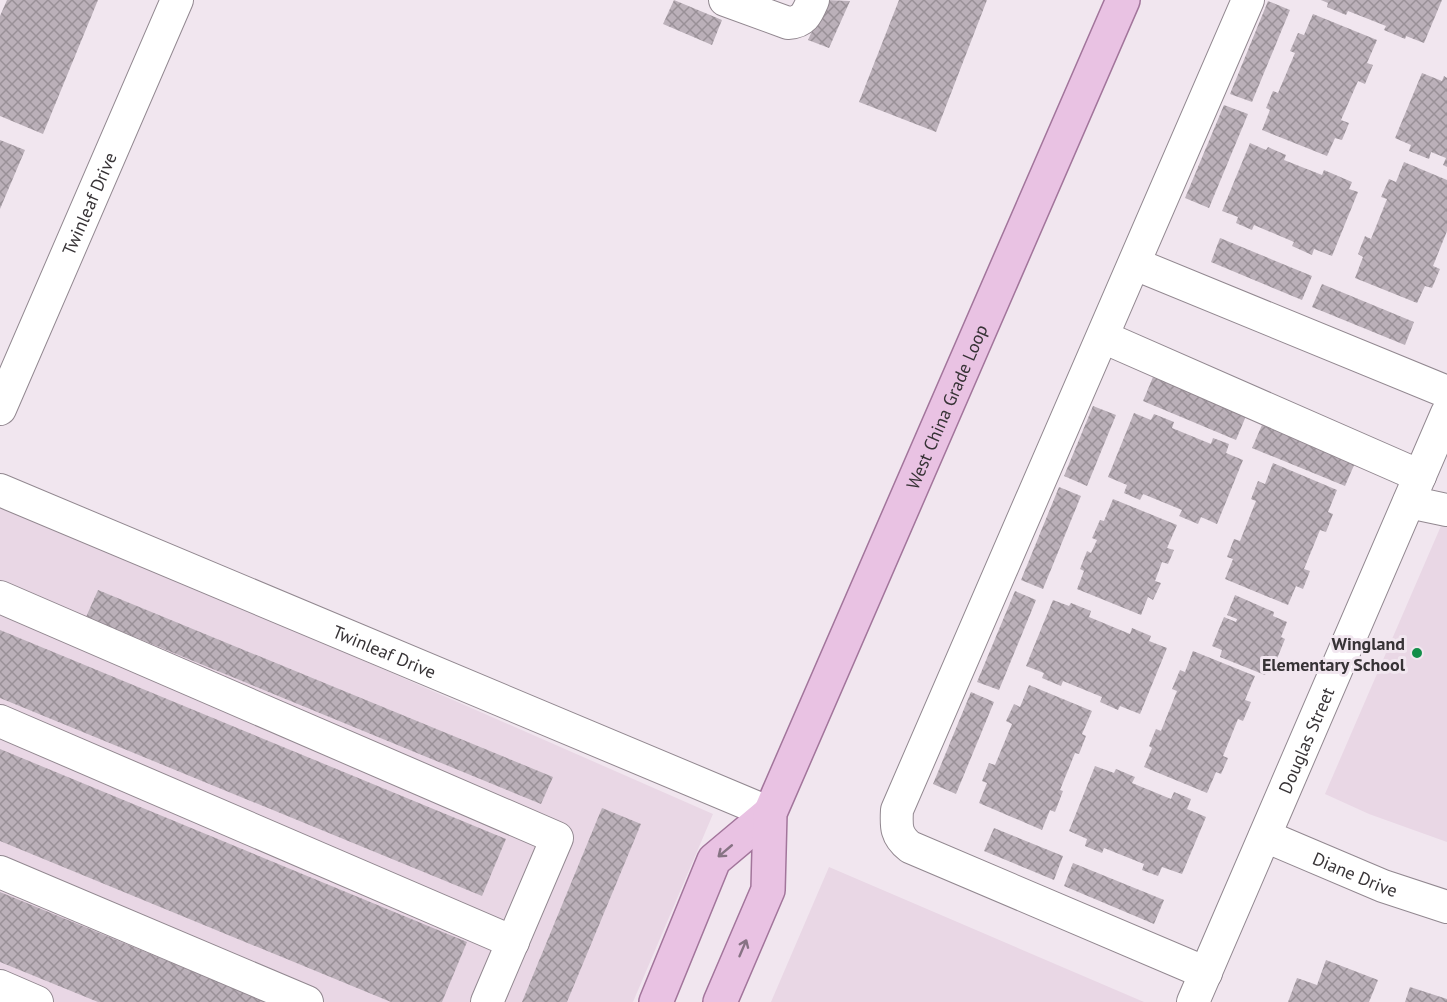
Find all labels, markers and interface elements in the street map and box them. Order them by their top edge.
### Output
street label: Twinleaf Drive [57,148,121,258]
street label: West China Grade Loop [901,321,992,493]
street label: Twinleaf Drive [329,619,440,683]
place label: Wingland Elementary School [1262,632,1406,676]
marker: Wingland Elementary School [1410,646,1424,660]
street label: Douglas Street [1273,684,1339,797]
one-way arrow [718,844,733,858]
street label: Diane Drive [1309,846,1401,902]
one-way arrow [738,940,749,958]

